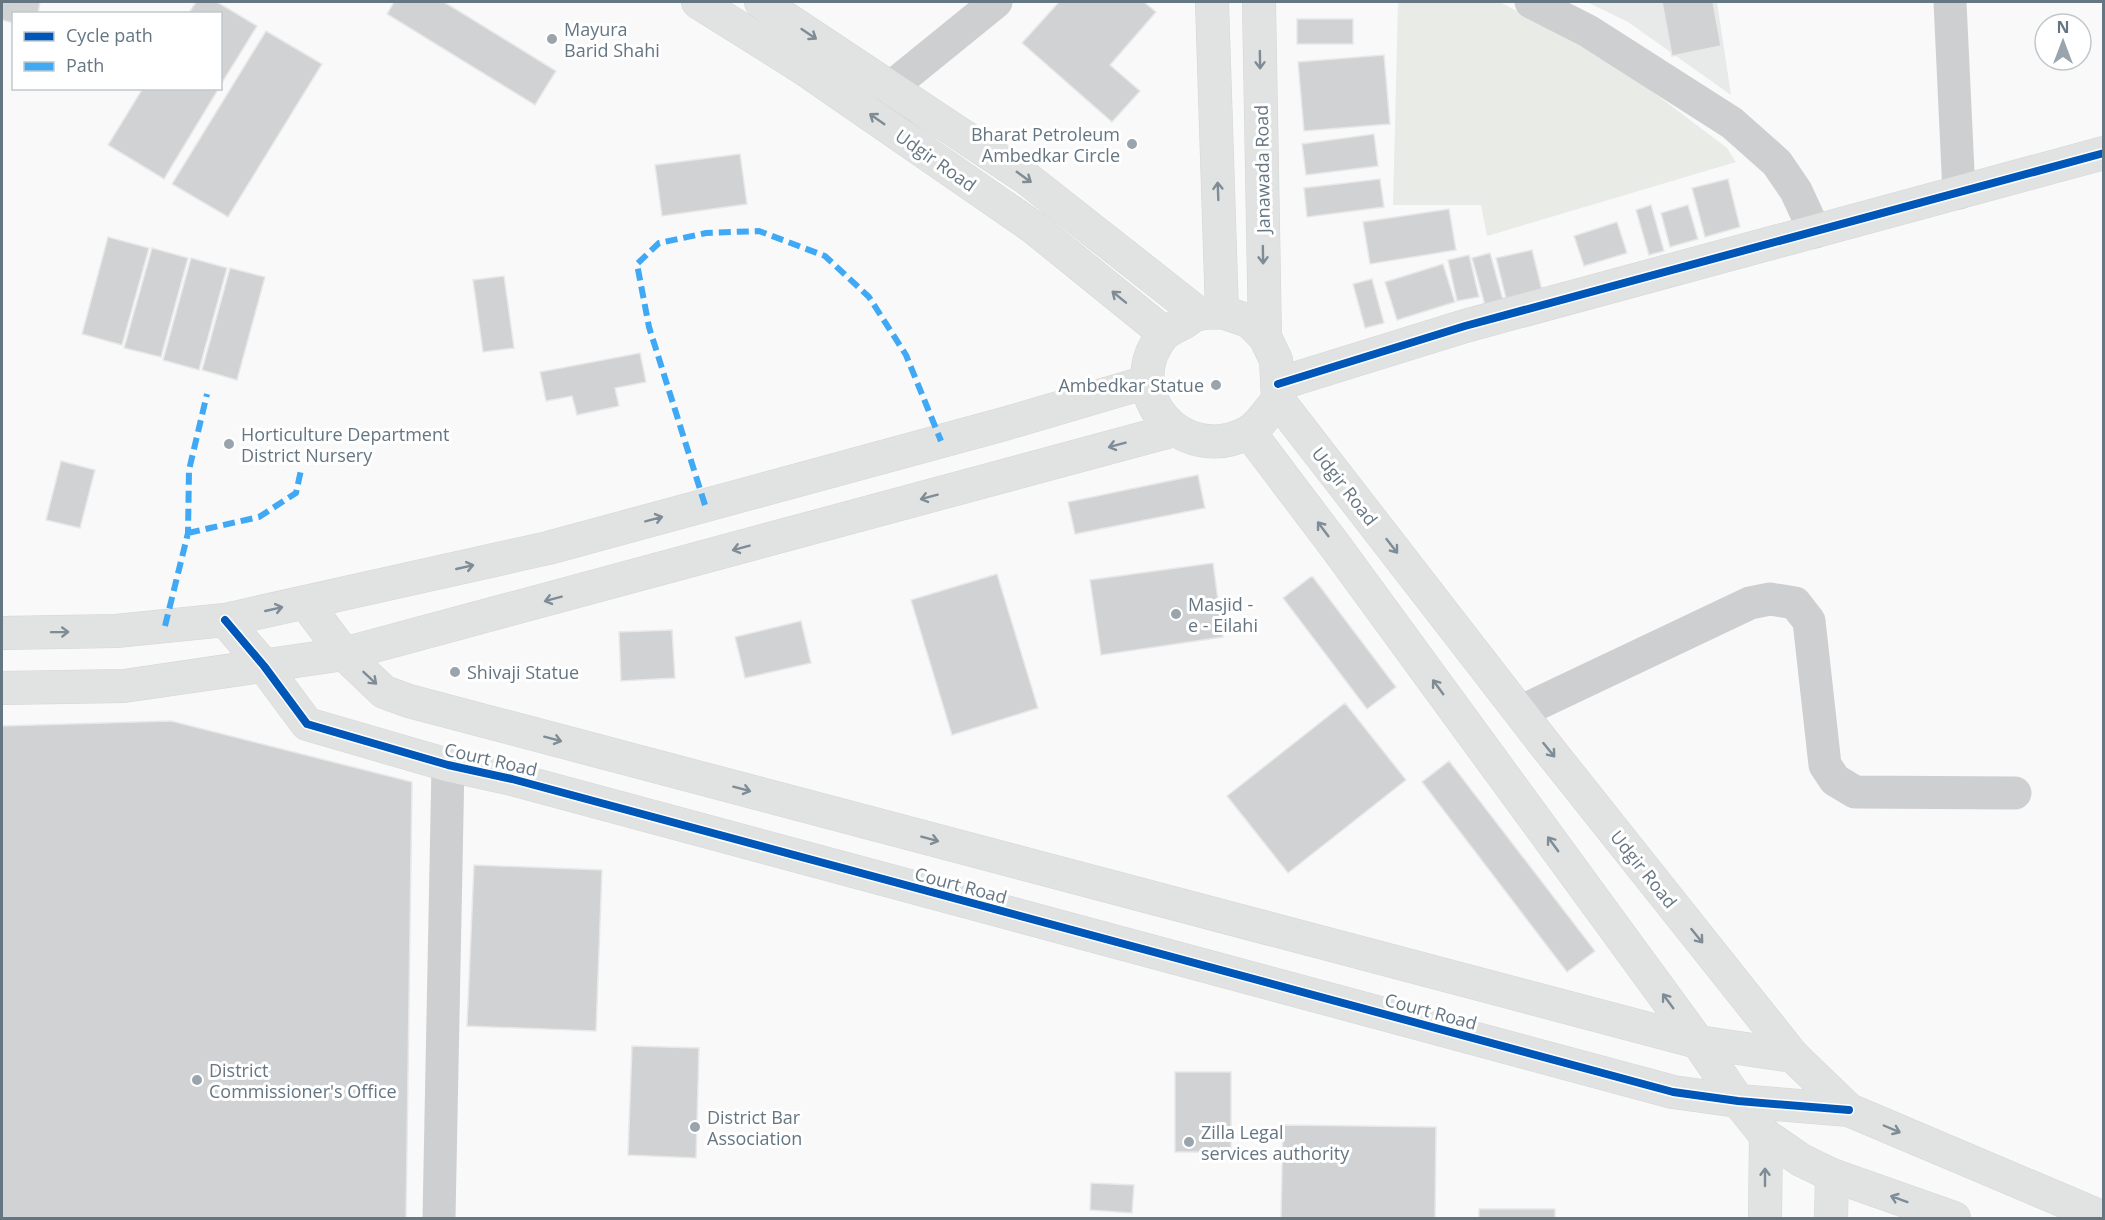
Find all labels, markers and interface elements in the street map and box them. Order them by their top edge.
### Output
legend [12,12,222,90]
north arrow [2033,12,2093,72]
text: N [2056,16,2070,38]
place label: Mayura Barid Shahi [564,17,660,62]
text: Cycle path [66,23,153,47]
one-way arrow [801,28,817,40]
marker: Mayura Barid Shahi [545,32,559,46]
one-way arrow [1254,49,1266,69]
text: Path [66,53,104,77]
street label: Janawada Road [1249,105,1275,235]
one-way arrow [870,113,886,125]
place label: Bharat Petroleum Ambedkar Circle [971,122,1120,167]
street label: Udgir Road [891,123,981,197]
marker: Bharat Petroleum Ambedkar Circle [1125,137,1139,151]
one-way arrow [1016,171,1032,183]
one-way arrow [1212,182,1223,202]
one-way arrow [1258,244,1269,264]
one-way arrow [1111,290,1127,303]
place label: Ambedkar Statue [1058,373,1204,397]
marker: Ambedkar Statue [1209,378,1223,392]
place label: Horticulture Department District Nursery [241,422,449,467]
marker: Horticulture Department District Nursery [222,437,236,451]
one-way arrow [1108,440,1127,452]
street label: Udgir Road [1307,442,1383,530]
one-way arrow [920,492,939,503]
one-way arrow [644,513,663,525]
one-way arrow [1316,522,1329,538]
one-way arrow [1385,538,1398,554]
one-way arrow [732,543,751,554]
one-way arrow [454,561,474,572]
place label: Masjid - e - Eilahi [1188,592,1258,637]
one-way arrow [544,594,563,606]
one-way arrow [264,603,283,614]
marker: Masjid - e - Eilahi [1169,607,1183,621]
one-way arrow [49,626,69,638]
place label: Shivaji Statue [467,660,579,684]
marker: Shivaji Statue [448,665,462,679]
one-way arrow [362,671,377,685]
one-way arrow [1432,679,1444,695]
one-way arrow [543,734,562,745]
street label: Court Road [442,737,540,781]
one-way arrow [1543,742,1556,758]
one-way arrow [732,784,751,795]
street label: Udgir Road [1605,825,1683,913]
one-way arrow [920,834,939,845]
one-way arrow [1547,836,1559,852]
street label: Court Road [912,861,1010,909]
one-way arrow [1691,927,1704,943]
street label: Court Road [1382,987,1480,1035]
one-way arrow [1662,994,1675,1010]
place label: District Commissioner's Office [209,1058,397,1103]
marker: District Commissioner's Office [190,1073,204,1087]
place label: District Bar Association [707,1105,802,1150]
marker: District Bar Association [688,1120,702,1134]
place label: Zilla Legal services authority [1201,1120,1350,1165]
one-way arrow [1883,1124,1901,1135]
marker: Zilla Legal services authority [1182,1135,1196,1149]
one-way arrow [1759,1168,1771,1188]
one-way arrow [1890,1192,1909,1203]

